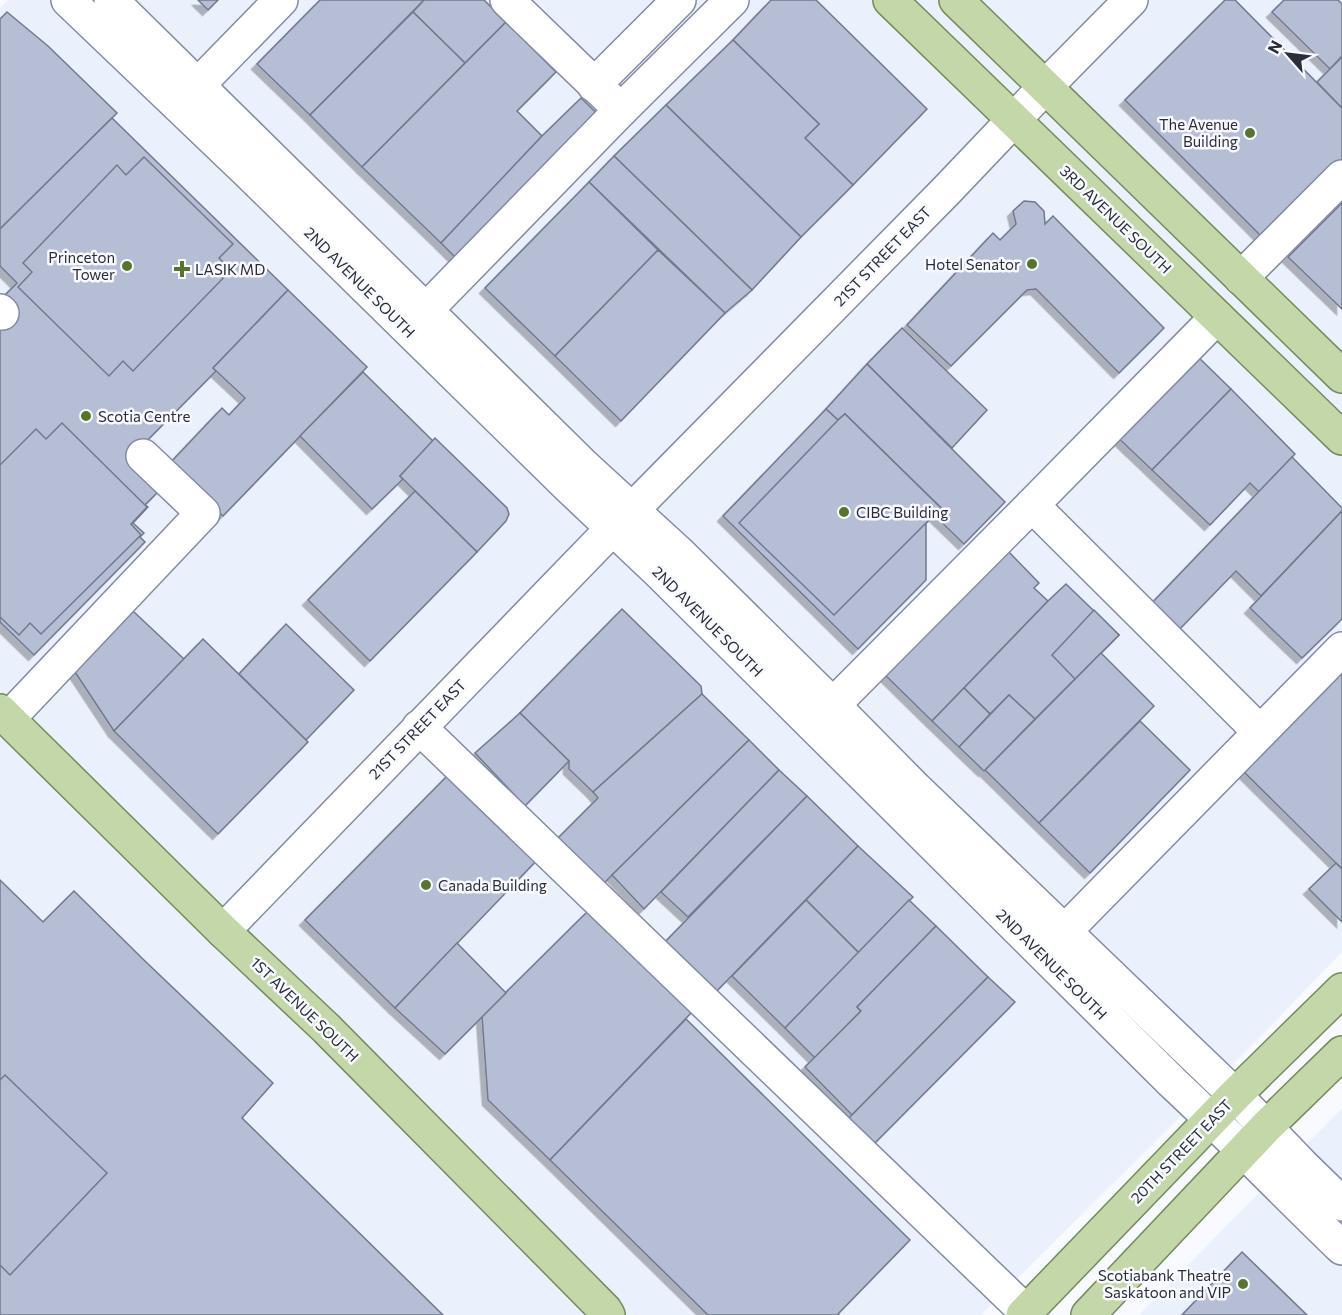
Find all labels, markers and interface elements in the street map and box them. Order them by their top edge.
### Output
north arrow [1258,24,1318,84]
text: N [1263,37,1286,56]
place label: The Avenue Building [1159,115,1238,150]
marker: The Avenue Building [1243,126,1257,140]
street label: 3RD AVENUE SOUTH [1057,161,1175,277]
street label: 21ST STREET EAST [830,202,935,310]
street label: 2ND AVENUE SOUTH [301,223,419,341]
place label: Princeton Tower [48,248,115,283]
place label: Hotel Senator [925,255,1020,273]
marker: Hotel Senator [1025,257,1039,271]
marker: Princeton Tower [120,259,134,273]
marker: LASIK MD [173,260,191,278]
place label: LASIK MD [195,260,265,278]
place label: Scotia Centre [98,407,190,425]
marker: Scotia Centre [79,409,93,423]
place label: CIBC Building [856,503,948,521]
marker: CIBC Building [837,505,851,519]
street label: 2ND AVENUE SOUTH [649,562,767,680]
street label: 21ST STREET EAST [365,675,470,783]
place label: Canada Building [438,876,547,894]
marker: Canada Building [419,878,433,892]
street label: 2ND AVENUE SOUTH [993,905,1111,1023]
street label: 1ST AVENUE SOUTH [247,953,363,1065]
street label: 20TH STREET EAST [1127,1095,1235,1207]
place label: Scotiabank Theatre Saskatoon and VIP [1098,1266,1231,1301]
marker: Scotiabank Theatre Saskatoon and VIP [1236,1277,1250,1291]

